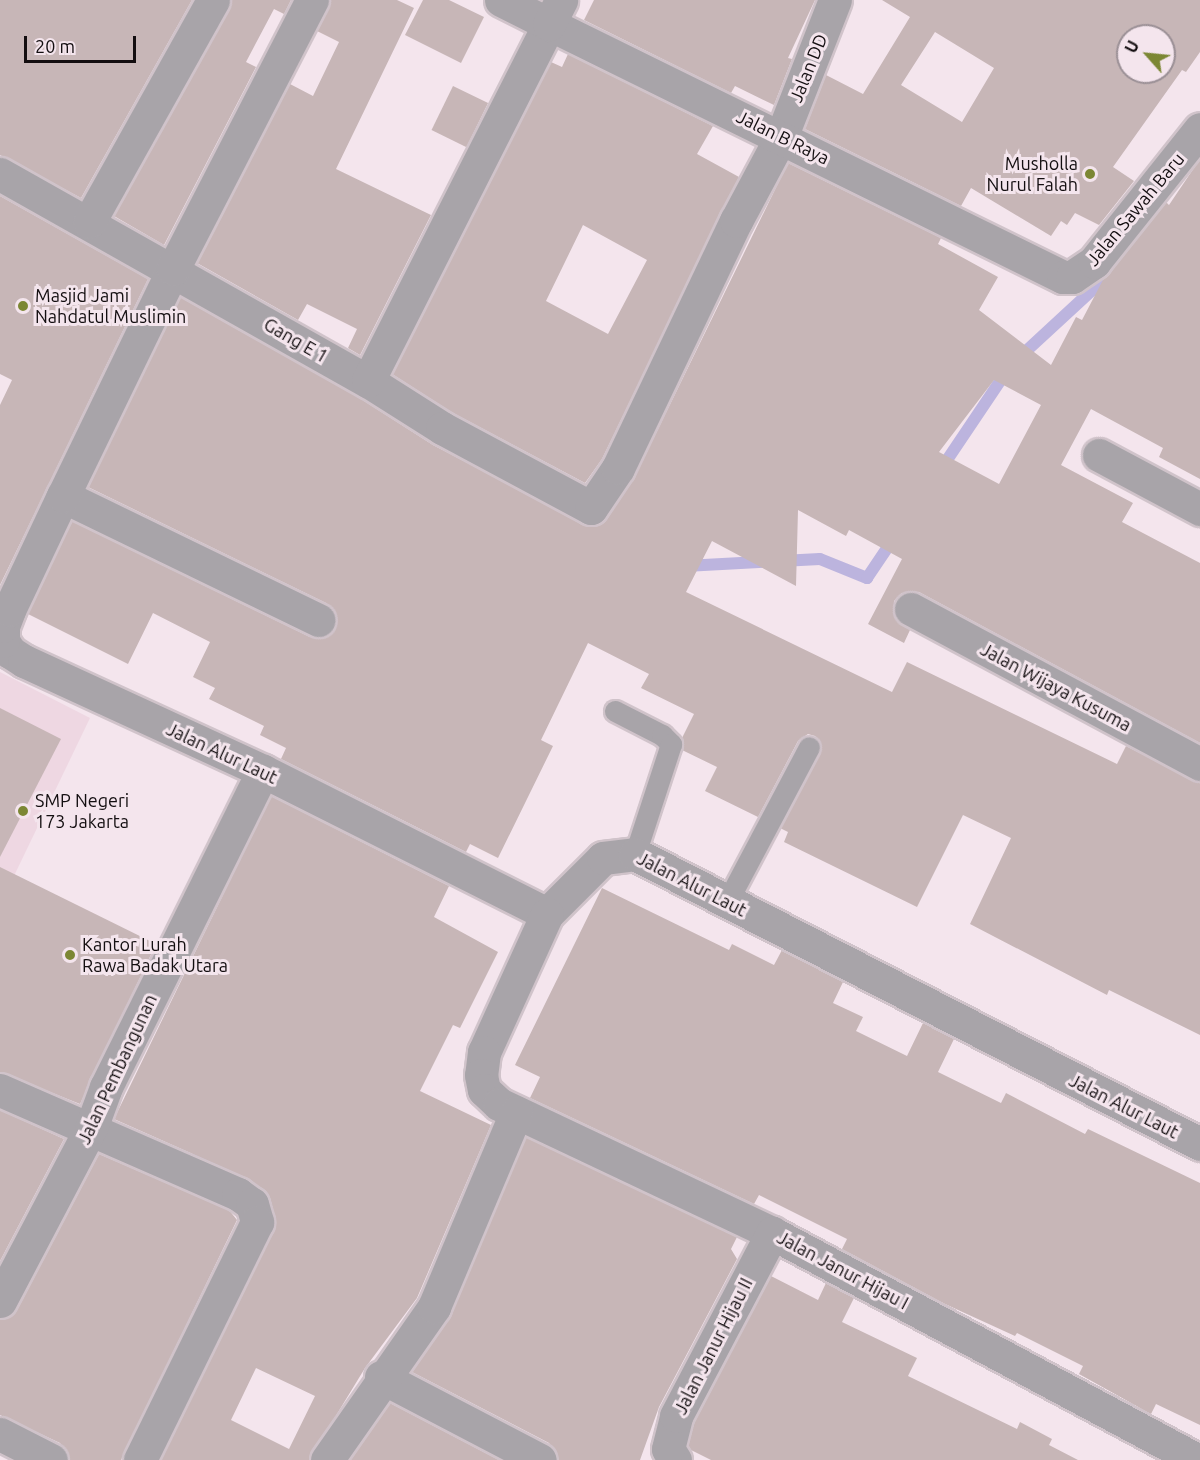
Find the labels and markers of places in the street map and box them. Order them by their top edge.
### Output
place label: Musholla Nurul Falah [987,153,1078,195]
marker: Musholla Nurul Falah [1083,167,1097,181]
place label: Masjid Jami Nahdatul Muslimin [35,285,186,328]
marker: Masjid Jami Nahdatul Muslimin [16,299,30,313]
place label: SMP Negeri 173 Jakarta [35,790,129,832]
marker: SMP Negeri 173 Jakarta [16,804,30,818]
place label: Kantor Lurah Rawa Badak Utara [82,934,228,976]
marker: Kantor Lurah Rawa Badak Utara [63,948,77,962]

